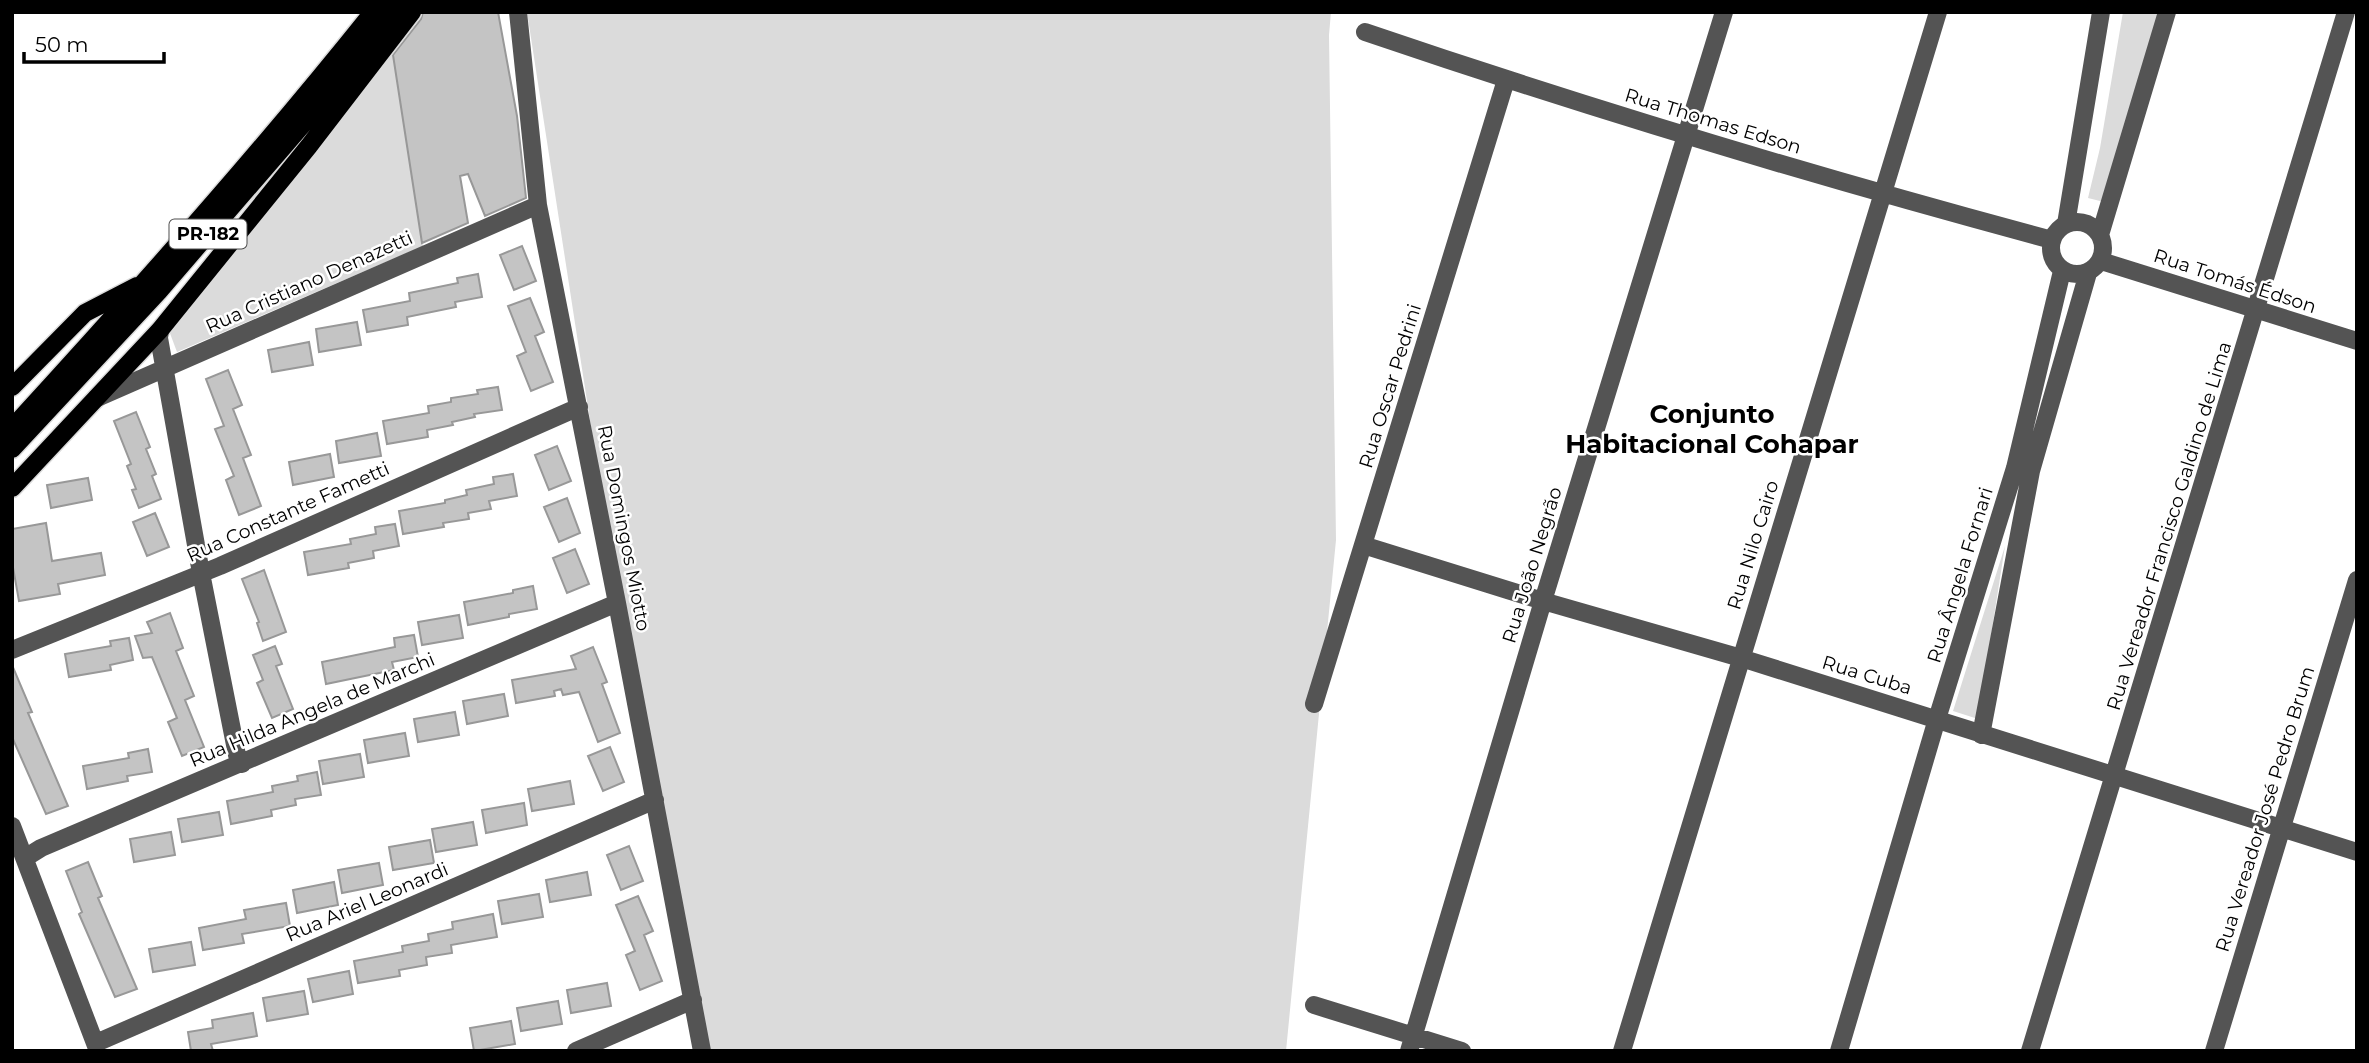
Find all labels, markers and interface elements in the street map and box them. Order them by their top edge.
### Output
scale bar [24,21,164,65]
text: 50 m [35,32,89,57]
street label: Rua Thomas Edson [1622,83,1804,159]
road number: PR-182 [170,220,246,248]
street label: Rua Cristiano Denazetti [202,226,416,338]
street label: Rua Tomás Édson [2151,244,2319,318]
street label: Rua Oscar Pedrini [1354,301,1426,471]
street label: Rua Vereador Francisco Galdino de Lima [2102,339,2236,713]
district label: Conjunto Habitacional Cohapar [1565,398,1859,460]
street label: Rua Domingos Miotto [593,423,655,633]
street label: Rua Constante Fametti [183,457,393,567]
street label: Rua Nilo Cairo [1722,477,1784,613]
street label: Rua João Negrão [1497,484,1567,646]
street label: Rua Ângela Fornari [1922,484,1998,666]
street label: Rua Hilda Angela de Marchi [186,648,438,772]
street label: Rua Cuba [1819,650,1915,700]
street label: Rua Vereador José Pedro Brum [2210,663,2320,955]
street label: Rua Ariel Leonardi [282,857,452,947]

